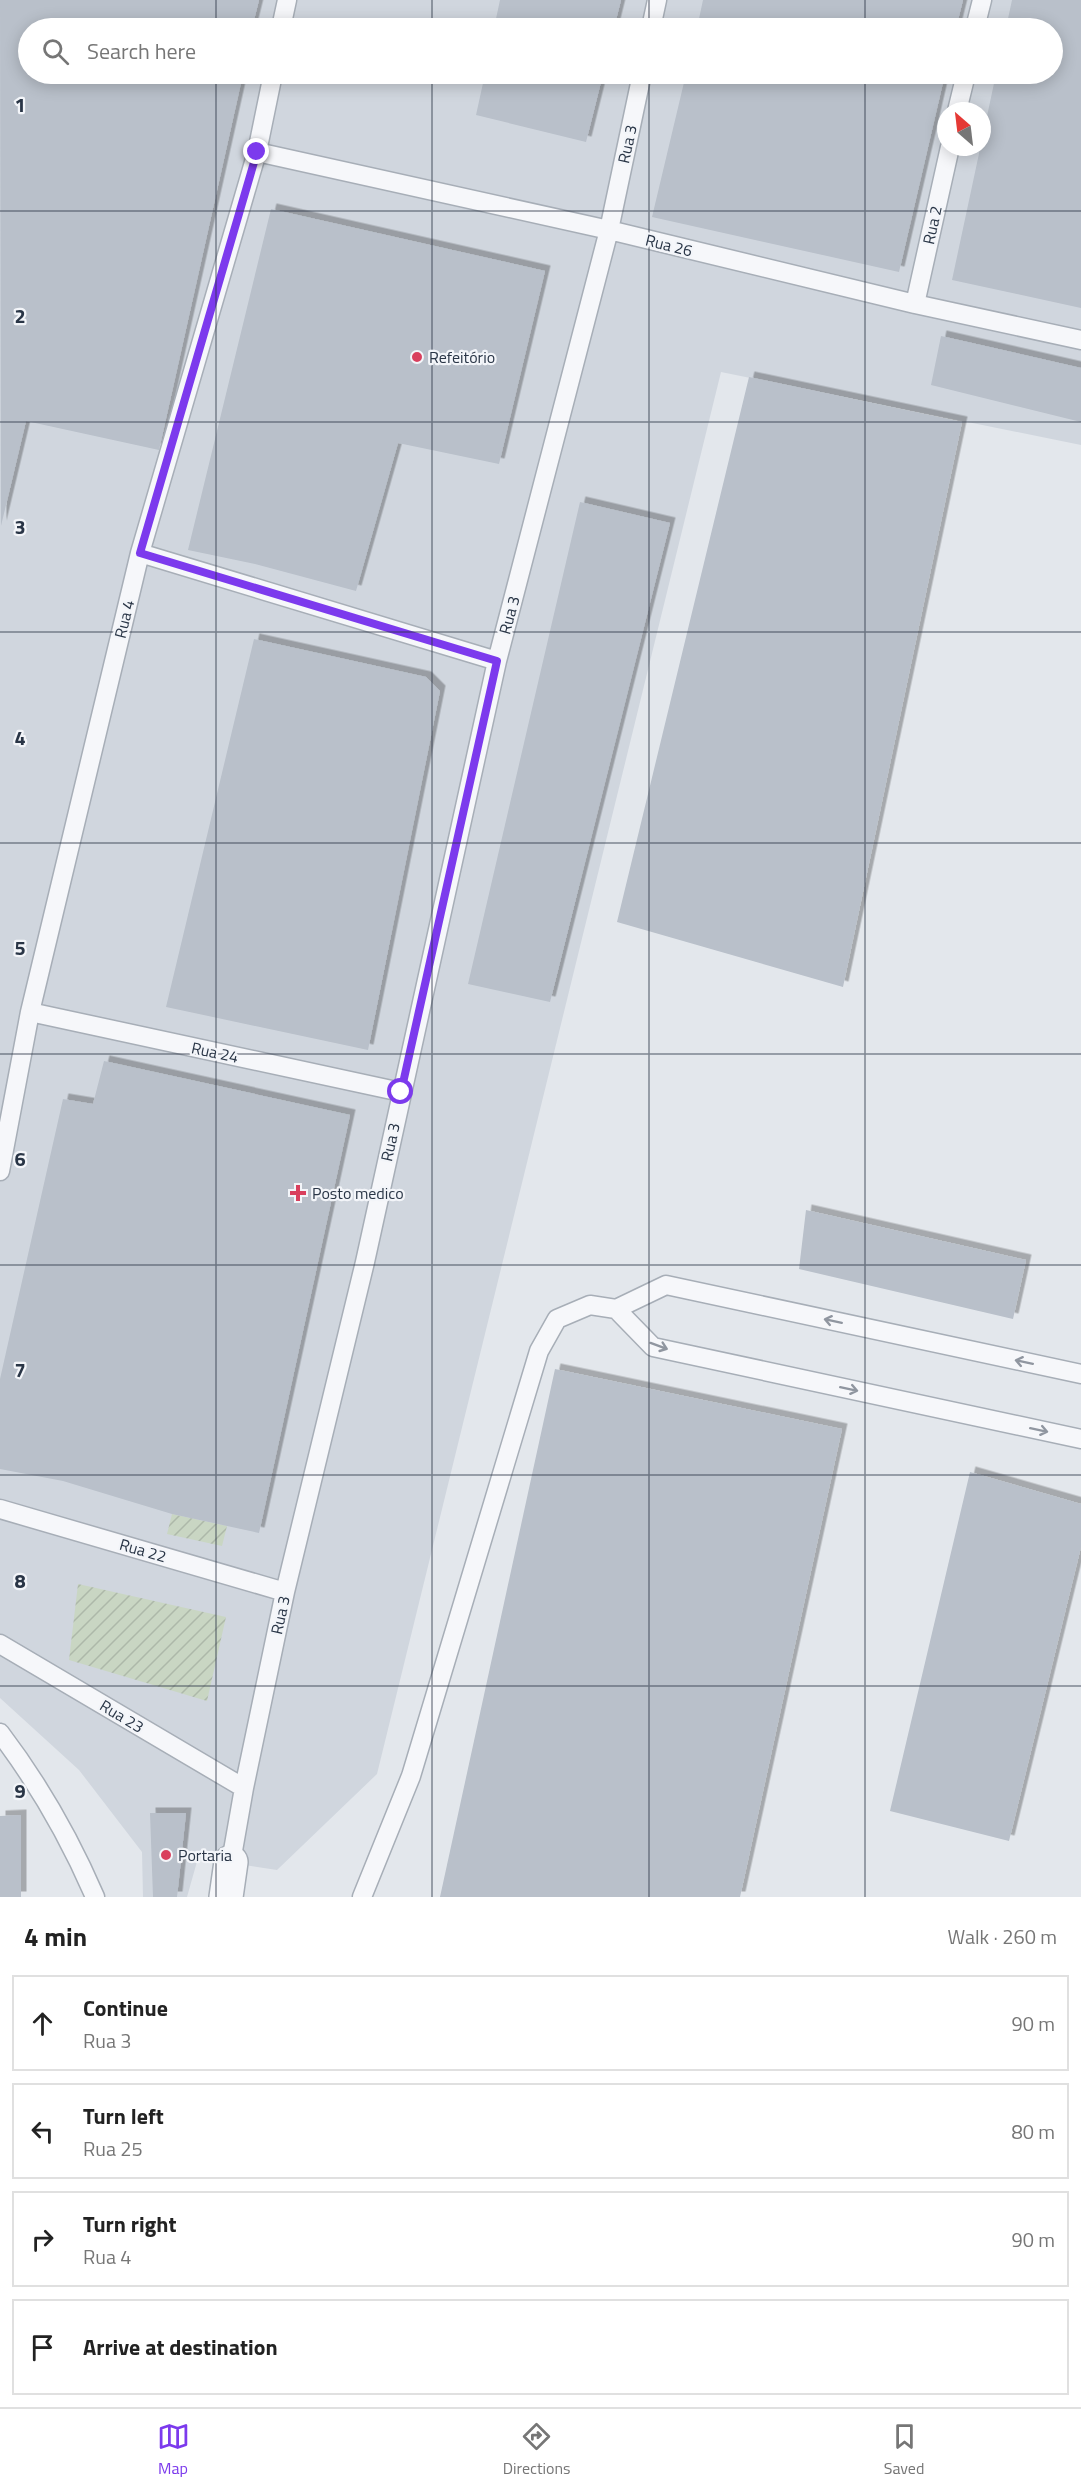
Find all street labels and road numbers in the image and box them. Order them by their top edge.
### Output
street label: Rua 3 [611,123,643,165]
street label: Rua 2 [916,204,948,246]
street label: Rua 26 [643,228,695,262]
street label: Rua 3 [492,593,526,637]
street label: Rua 4 [108,597,140,641]
street label: Rua 24 [189,1035,241,1069]
street label: Rua 3 [374,1121,406,1163]
street label: Rua 22 [117,1532,169,1568]
street label: Rua 3 [264,1594,296,1636]
street label: Rua 23 [95,1693,149,1739]

